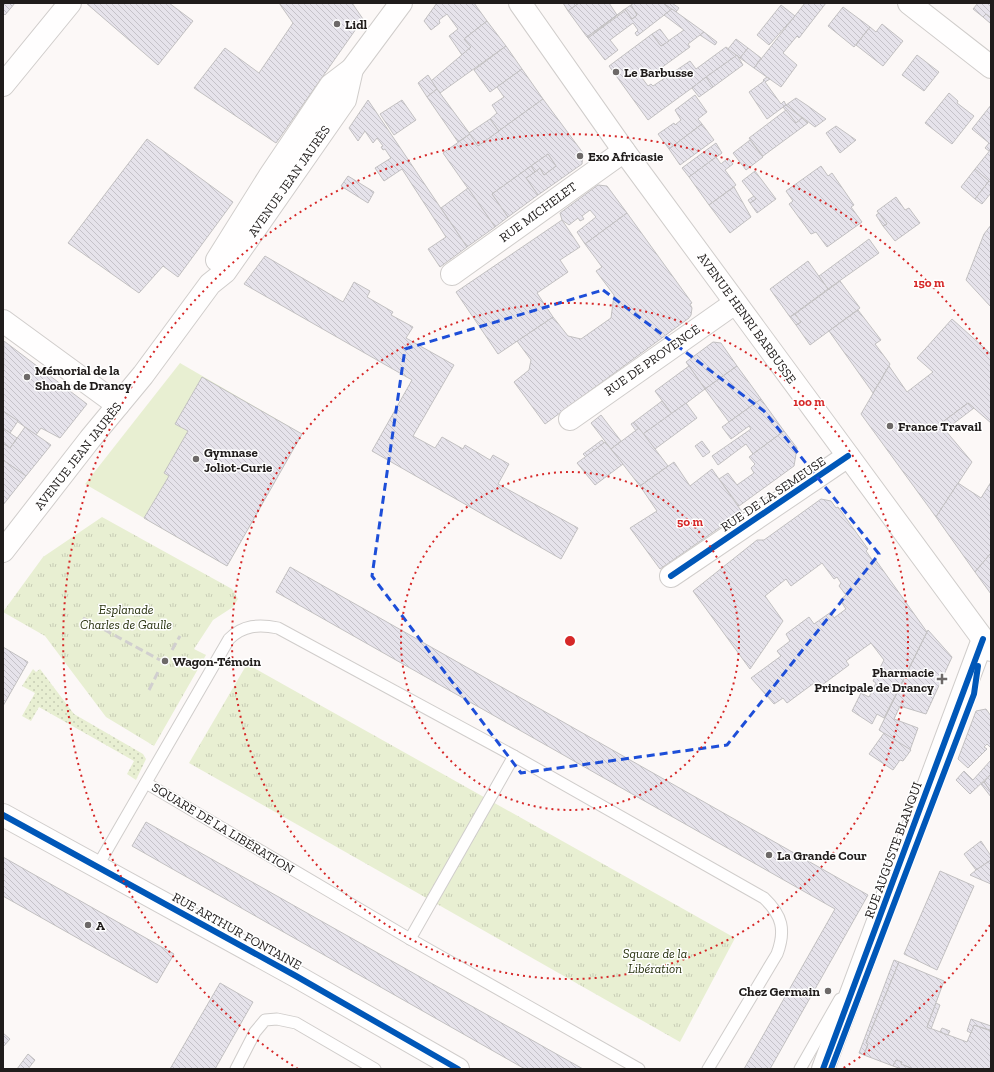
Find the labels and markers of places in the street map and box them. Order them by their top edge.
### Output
place label: Lidl [345,17,368,32]
marker: Lidl [332,19,342,29]
place label: Le Barbusse [624,65,694,80]
marker: Le Barbusse [611,67,621,77]
place label: Exo Africasie [588,149,664,164]
marker: Exo Africasie [575,151,585,161]
place label: Mémorial de la Shoah de Drancy [35,363,131,393]
marker: Mémorial de la Shoah de Drancy [22,372,32,382]
place label: France Travail [898,419,982,434]
marker: France Travail [885,421,895,431]
place label: Gymnase Joliot-Curie [204,445,273,475]
marker: Gymnase Joliot-Curie [191,454,201,464]
centre of rings [563,634,577,648]
place label: Wagon-Témoin [173,654,261,669]
marker: Wagon-Témoin [160,656,170,666]
place label: Pharmacie Principale de Drancy [814,665,935,695]
marker: Pharmacie Principale de Drancy [937,674,947,684]
place label: La Grande Cour [777,848,867,863]
marker: La Grande Cour [764,850,774,860]
place label: A [96,918,105,933]
marker: A [83,920,93,930]
place label: Chez Germain [739,984,820,999]
marker: Chez Germain [823,986,833,996]

